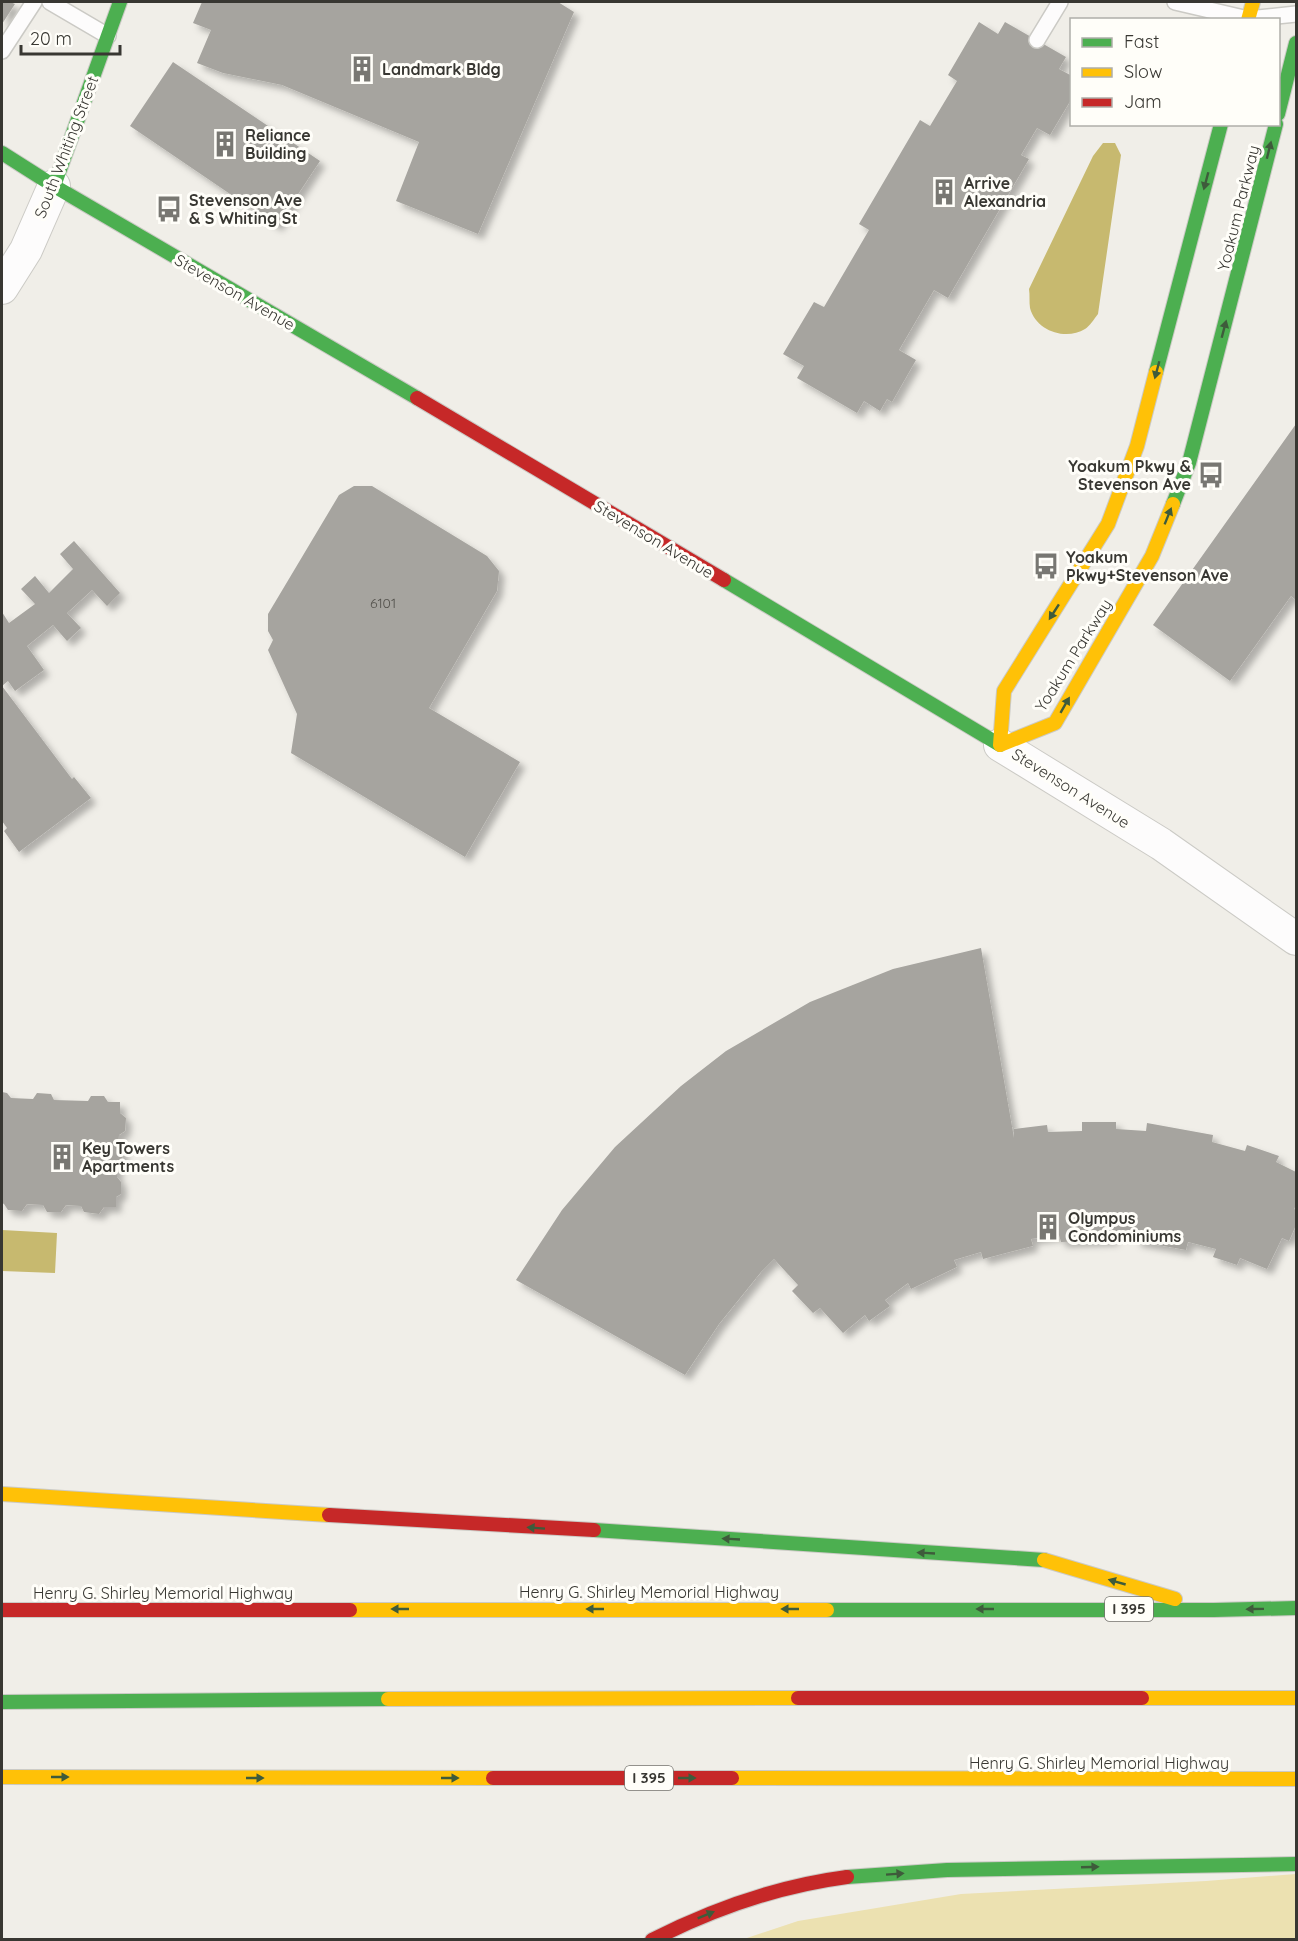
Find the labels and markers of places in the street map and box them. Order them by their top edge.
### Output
building icon: Landmark Bldg [347,54,377,84]
place label: Landmark Bldg [382,59,501,79]
place label: Reliance Building [245,125,311,163]
building icon: Reliance Building [210,129,240,159]
place label: Arrive Alexandria [964,173,1046,211]
building icon: Arrive Alexandria [929,177,959,207]
place label: Stevenson Ave & S Whiting St [189,190,302,228]
bus stop icon: Stevenson Ave & S Whiting St [154,194,184,224]
place label: Yoakum Pkwy & Stevenson Ave [1068,456,1191,494]
bus stop icon: Yoakum Pkwy & Stevenson Ave [1196,460,1226,490]
place label: Yoakum Pkwy+Stevenson Ave [1066,547,1229,585]
bus stop icon: Yoakum Pkwy+Stevenson Ave [1031,551,1061,581]
place label: Key Towers Apartments [82,1138,174,1176]
building icon: Key Towers Apartments [47,1142,77,1172]
place label: Olympus Condominiums [1068,1208,1182,1246]
building icon: Olympus Condominiums [1033,1212,1063,1242]

